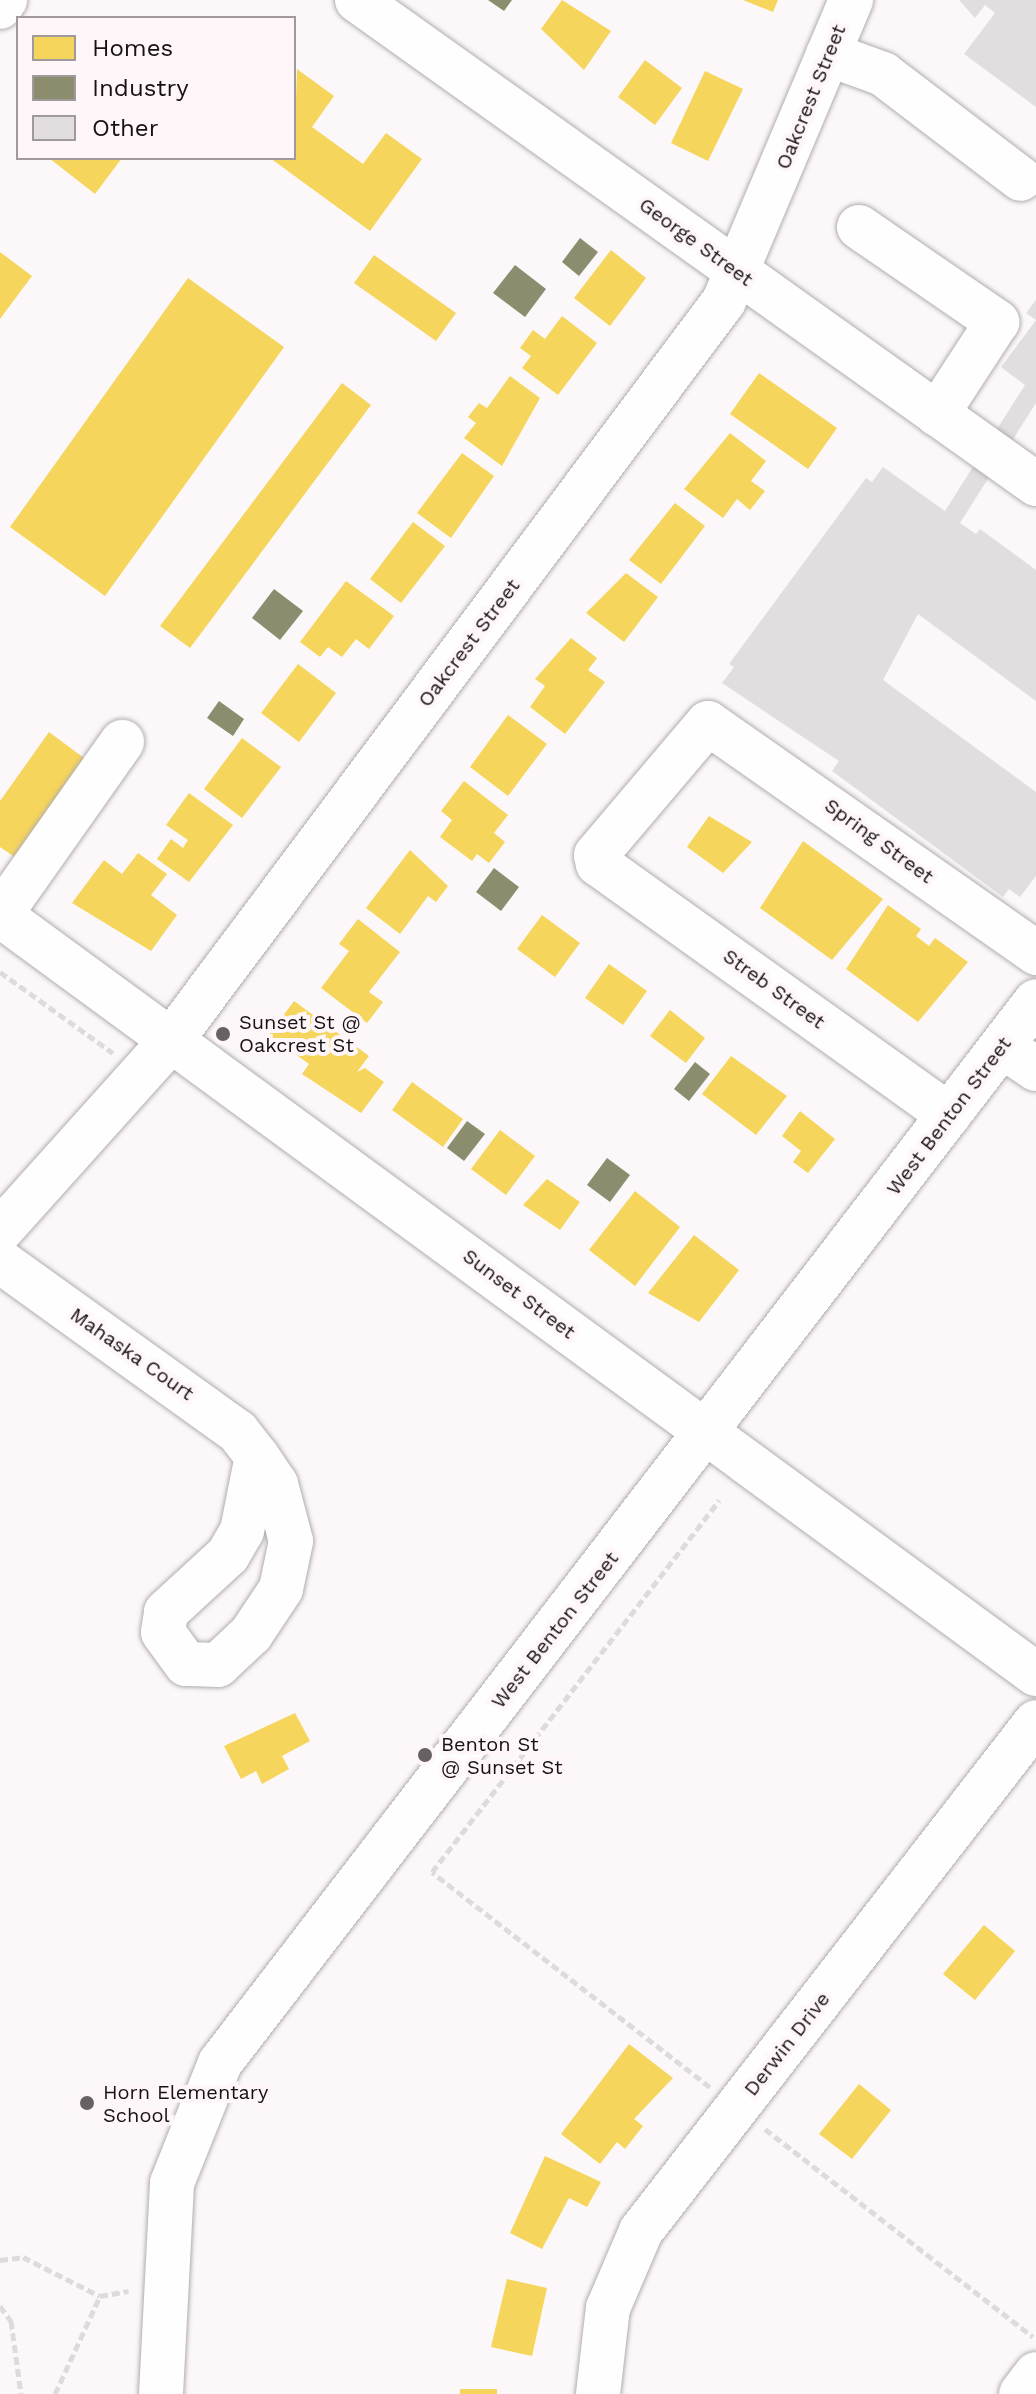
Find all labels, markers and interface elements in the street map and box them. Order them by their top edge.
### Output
legend [16,16,296,160]
street label: Oakcrest Street [771,21,851,173]
text: Homes [92,34,173,62]
text: Industry [92,74,189,102]
text: Other [92,114,159,142]
street label: George Street [634,193,758,291]
street label: Oakcrest Street [413,574,525,712]
street label: Spring Street [820,793,938,889]
street label: Streb Street [718,944,830,1034]
place label: Sunset St @ Oakcrest St [239,1010,361,1057]
marker: Sunset St @ Oakcrest St [214,1025,232,1043]
street label: West Benton Street [882,1032,1016,1200]
street label: Sunset Street [458,1244,580,1344]
street label: Mahaska Court [65,1302,199,1406]
street label: West Benton Street [486,1547,624,1713]
place label: Benton St @ Sunset St [441,1732,563,1779]
marker: Benton St @ Sunset St [416,1746,434,1764]
street label: Derwin Drive [739,1987,835,2101]
place label: Horn Elementary School [103,2080,268,2127]
marker: Horn Elementary School [78,2094,96,2112]

